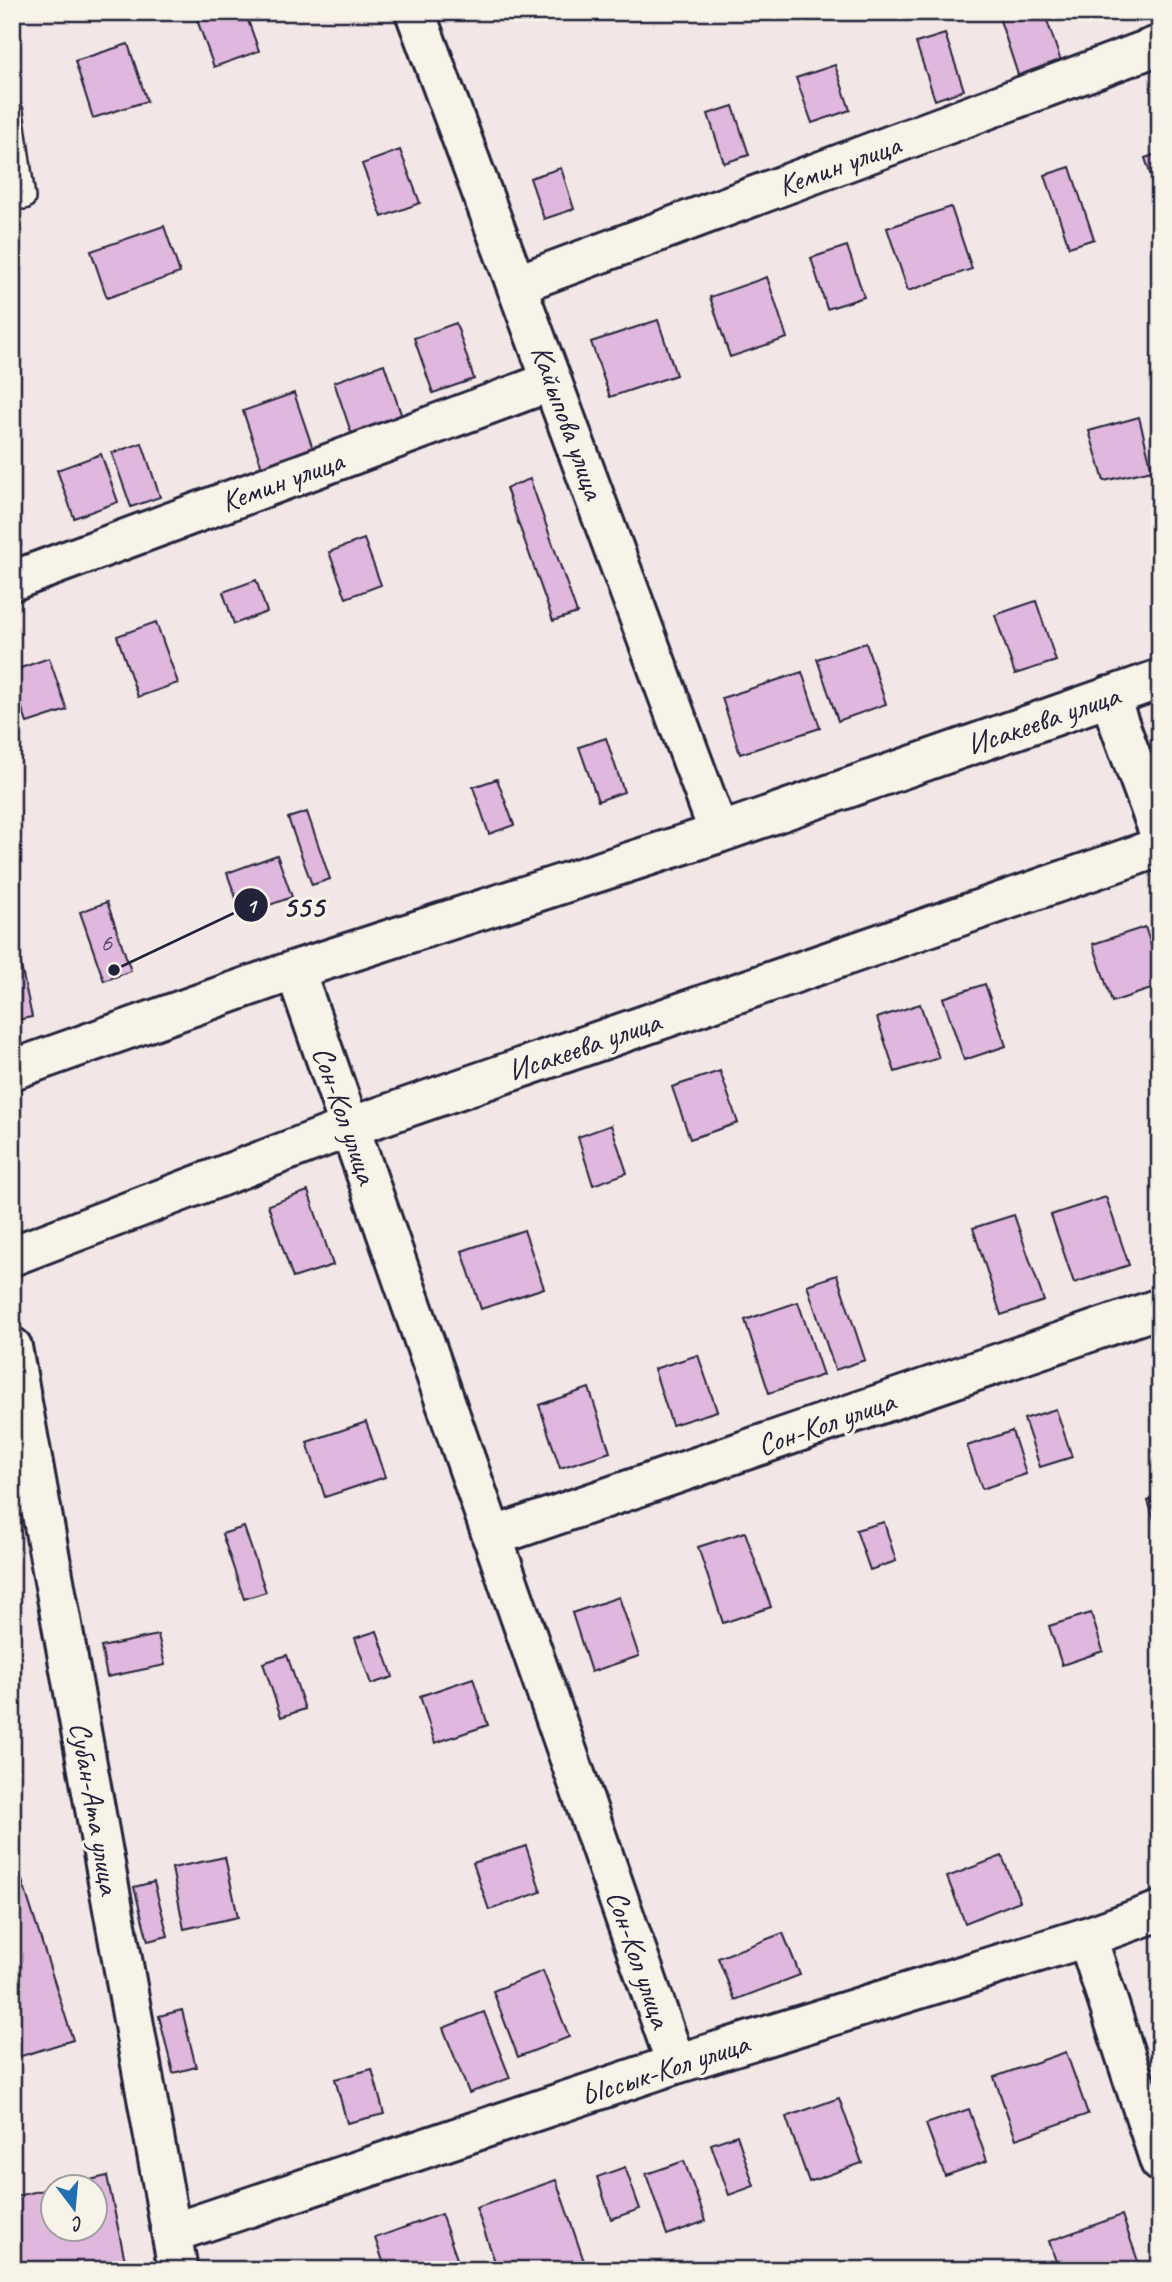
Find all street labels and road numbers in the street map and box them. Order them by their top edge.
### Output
street label: Кемин улица [773,125,907,205]
street label: Кайыпова улица [523,340,614,506]
street label: Кемин улица [216,441,350,521]
street label: Исакеева улица [962,676,1126,764]
street label: Исакеева улица [503,1002,667,1090]
street label: Сон-Кол улица [304,1041,387,1190]
street label: Сон-Кол улица [752,1381,901,1464]
street label: Субан-Ата улица [61,1719,129,1899]
street label: Сон-Кол улица [598,1885,681,2034]
street label: Ыссык-Кол улица [576,2023,755,2114]

